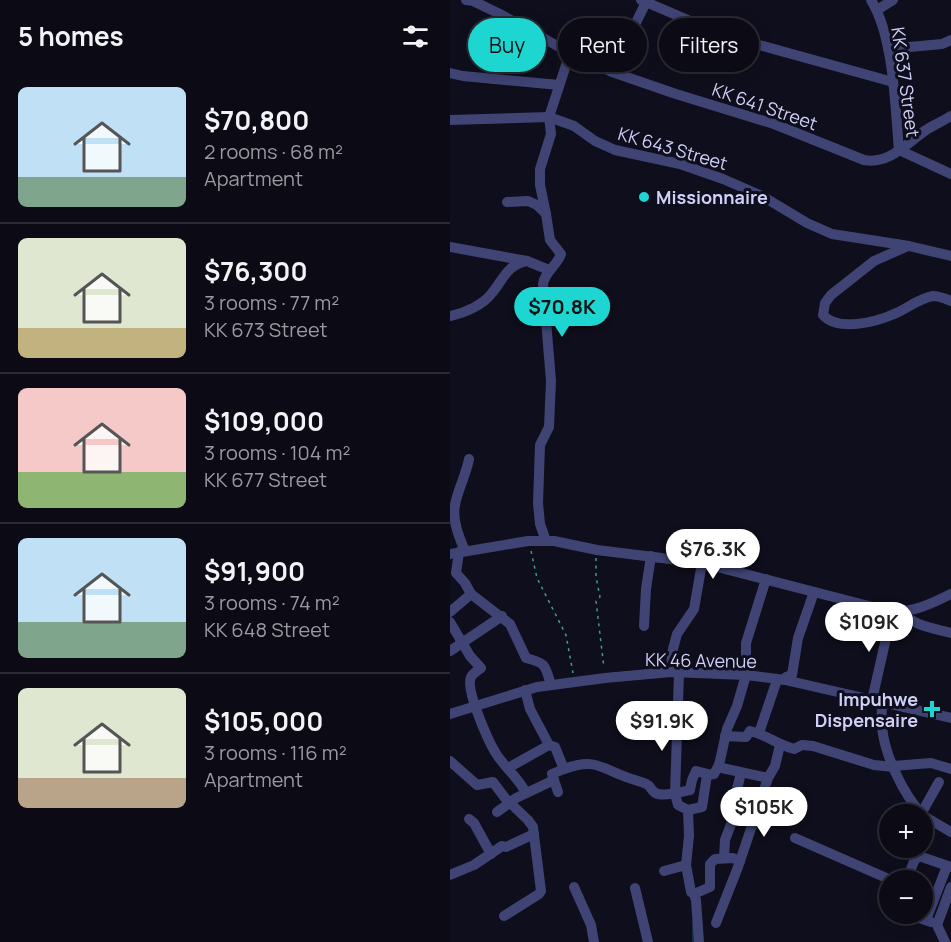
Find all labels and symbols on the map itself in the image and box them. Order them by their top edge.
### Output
street label: KK 637 Street [886,25,926,139]
street label: KK 641 Street [709,77,821,135]
street label: KK 643 Street [615,121,731,175]
place label: Missionnaire [656,185,768,209]
marker: Missionnaire [637,190,651,204]
pin: $70.8K [513,287,611,338]
pin: $76.3K [664,529,762,580]
pin: $109K [827,602,911,653]
street label: KK 46 Avenue [645,647,757,673]
place label: Impuhwe Dispensaire [815,687,918,732]
marker: Impuhwe Dispensaire [923,700,941,718]
pin: $91.9K [613,701,711,752]
pin: $105K [722,787,806,838]

